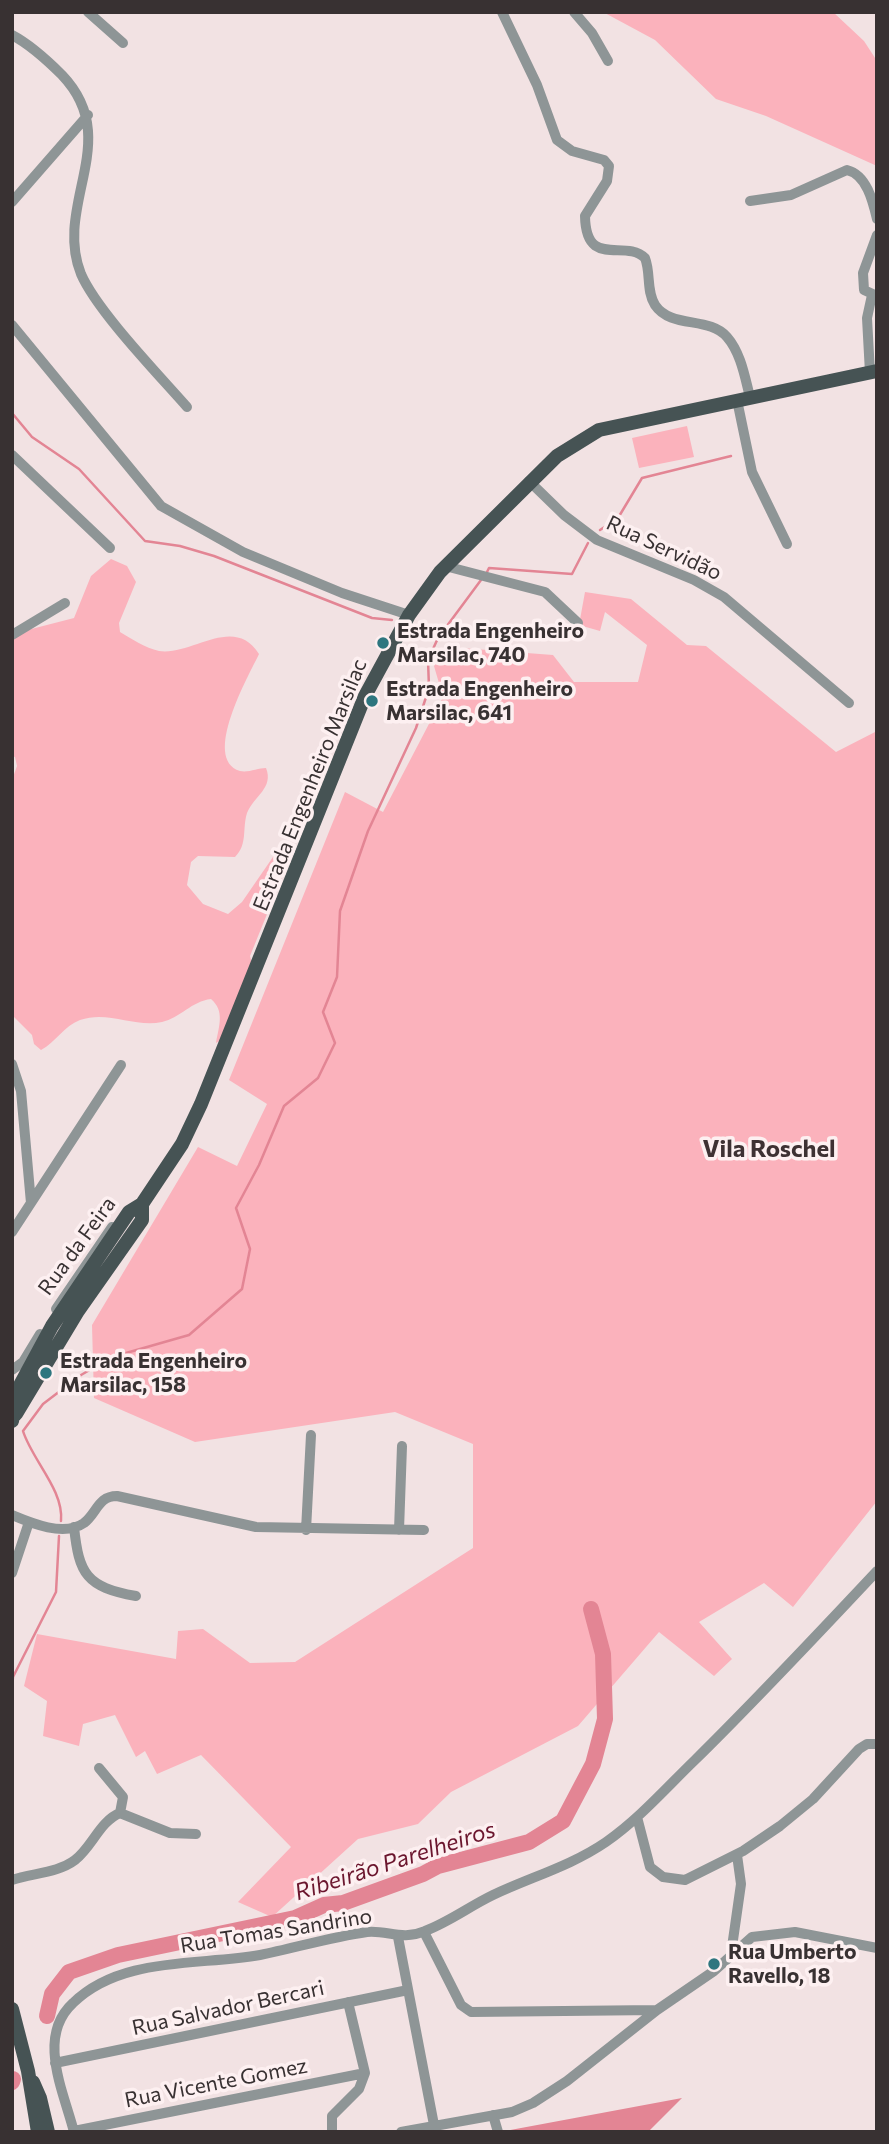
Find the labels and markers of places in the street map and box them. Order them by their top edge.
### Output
place label: Estrada Engenheiro Marsilac, 740 [397,618,584,668]
marker: Estrada Engenheiro Marsilac, 740 [375,635,391,651]
place label: Estrada Engenheiro Marsilac, 641 [386,676,573,726]
marker: Estrada Engenheiro Marsilac, 641 [364,693,380,709]
place label: Estrada Engenheiro Marsilac, 158 [60,1348,247,1398]
marker: Estrada Engenheiro Marsilac, 158 [38,1365,54,1381]
place label: Rua Umberto Ravello, 18 [728,1939,856,1989]
marker: Rua Umberto Ravello, 18 [706,1956,722,1972]

